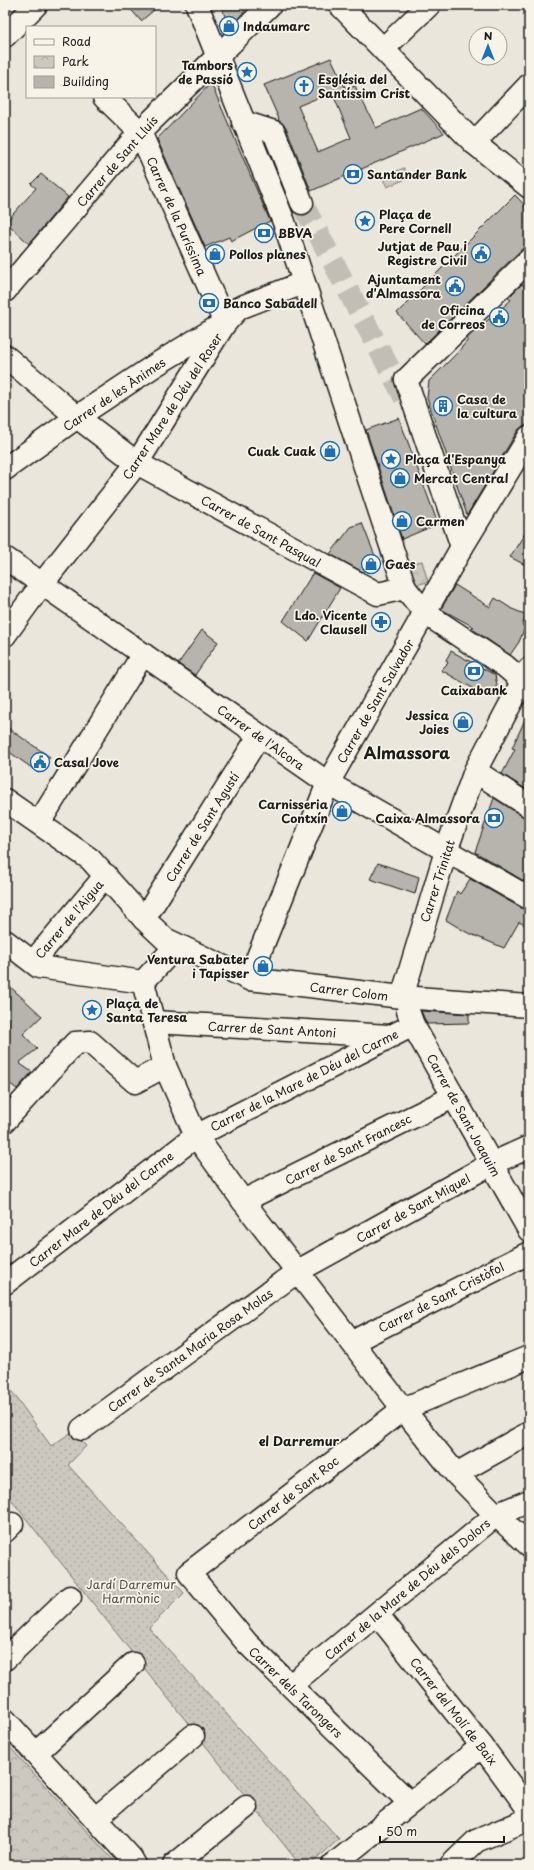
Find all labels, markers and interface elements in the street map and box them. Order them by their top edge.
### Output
shop icon: Indaumarc [218,15,240,37]
place label: Indaumarc [243,17,310,35]
legend [26,26,156,98]
north arrow [468,26,508,66]
text: N [484,27,493,44]
text: Road [62,32,91,50]
text: Park [62,52,89,70]
place label: Tambors de Passió [178,56,233,88]
place icon: Tambors de Passió [236,61,258,83]
place label: Església del Santíssim Crist [318,70,411,102]
text: Building [62,72,109,90]
church icon: Església del Santíssim Crist [293,75,315,97]
street label: Carrer de Sant Lluís [72,111,162,211]
street label: Carrer de la Puríssima [143,154,212,279]
bank icon: Santander Bank [342,163,364,185]
place label: Santander Bank [367,165,467,183]
place label: Plaça de Pere Cornell [379,205,451,237]
place icon: Plaça de Pere Cornell [354,210,376,232]
bank icon: BBVA [253,222,275,244]
place label: BBVA [278,224,313,242]
place label: Jutjat de Pau i Registre Civil [378,237,467,269]
public building icon: Jutjat de Pau i Registre Civil [470,242,492,264]
shop icon: Pollos planes [204,243,226,265]
place label: Pollos planes [229,245,306,263]
place label: Ajuntament d'Almassora [366,270,442,302]
public building icon: Ajuntament d'Almassora [444,275,466,297]
bank icon: Banco Sabadell [198,292,220,314]
place label: Banco Sabadell [223,294,317,312]
place label: Oficina de Correos [421,301,486,333]
public building icon: Oficina de Correos [488,306,510,328]
street label: Carrer Mare de Déu del Roser [118,329,227,483]
street label: Carrer de les Ànimes [59,353,169,435]
place label: Casa de la cultura [457,390,518,422]
building icon: Casa de la cultura [432,395,454,417]
shop icon: Cuak Cuak [319,440,341,462]
place label: Cuak Cuak [247,442,316,460]
place icon: Plaça d'Espanya [380,448,402,470]
place label: Plaça d'Espanya [405,450,506,468]
shop icon: Mercat Central [389,467,411,489]
place label: Mercat Central [414,469,509,487]
street label: Carrer de Sant Pasqual [198,491,324,571]
shop icon: Carmen [391,510,413,532]
place label: Carmen [416,512,465,530]
shop icon: Gaes [360,553,382,575]
place label: Gaes [385,555,416,573]
place label: Ldo. Vicente Clausell [295,606,367,638]
pharmacy icon: Ldo. Vicente Clausell [370,611,392,633]
street label: Carrer de Sant Salvador [332,635,418,766]
bank icon: Caixabank [463,660,485,682]
place label: Caixabank [441,681,507,699]
street label: Carrer de l'Alcora [214,700,309,774]
place label: Jessica Joies [405,706,450,738]
shop icon: Jessica Joies [452,711,474,733]
district label: Almassora [364,740,450,764]
public building icon: Casal Jove [29,751,51,773]
place label: Casal Jove [54,753,119,771]
street label: Carrer de Sant Agustí [161,768,243,885]
place label: Carnisseria Contxín [258,795,329,827]
shop icon: Carnisseria Contxín [331,800,353,822]
bank icon: Caixa Almassora [483,807,505,829]
place label: Caixa Almassora [376,809,481,827]
street label: Carrer Trinitat [415,837,459,925]
street label: Carrer de l'Aigua [31,875,108,962]
place label: Ventura Sabater i Tapisser [147,950,250,982]
shop icon: Ventura Sabater i Tapisser [252,955,274,977]
street label: Carrer Colom [309,977,389,1005]
place label: Plaça de Santa Teresa [106,994,187,1026]
place icon: Plaça de Santa Teresa [81,999,103,1021]
street label: Carrer de Sant Antoni [207,1017,337,1041]
street label: Carrer de la Mare de Déu del Carme [207,1025,401,1135]
street label: Carrer de Sant Joaquim [423,1050,505,1180]
street label: Carrer de Sant Francesc [282,1109,414,1189]
street label: Carrer Mare de Déu del Carme [25,1147,177,1271]
street label: Carrer de Sant Miquel [353,1169,473,1247]
street label: Carrer de Sant Cristòfol [375,1257,507,1337]
street label: Carrer de Santa Maria Rosa Molas [104,1284,277,1416]
district label: el Darremur [259,1431,340,1450]
street label: Carrer de Sant Roc [244,1452,342,1534]
street label: Carrer de la Mare de Déu dels Dolors [320,1514,494,1664]
park label: Jardí Darremur Harmònic [86,1575,176,1607]
street label: Carrer dels Tarongers [245,1642,347,1742]
street label: Carrer del Molí de Baix [406,1653,502,1769]
scale bar [380,1818,504,1844]
text: 50 m [386,1822,417,1840]

